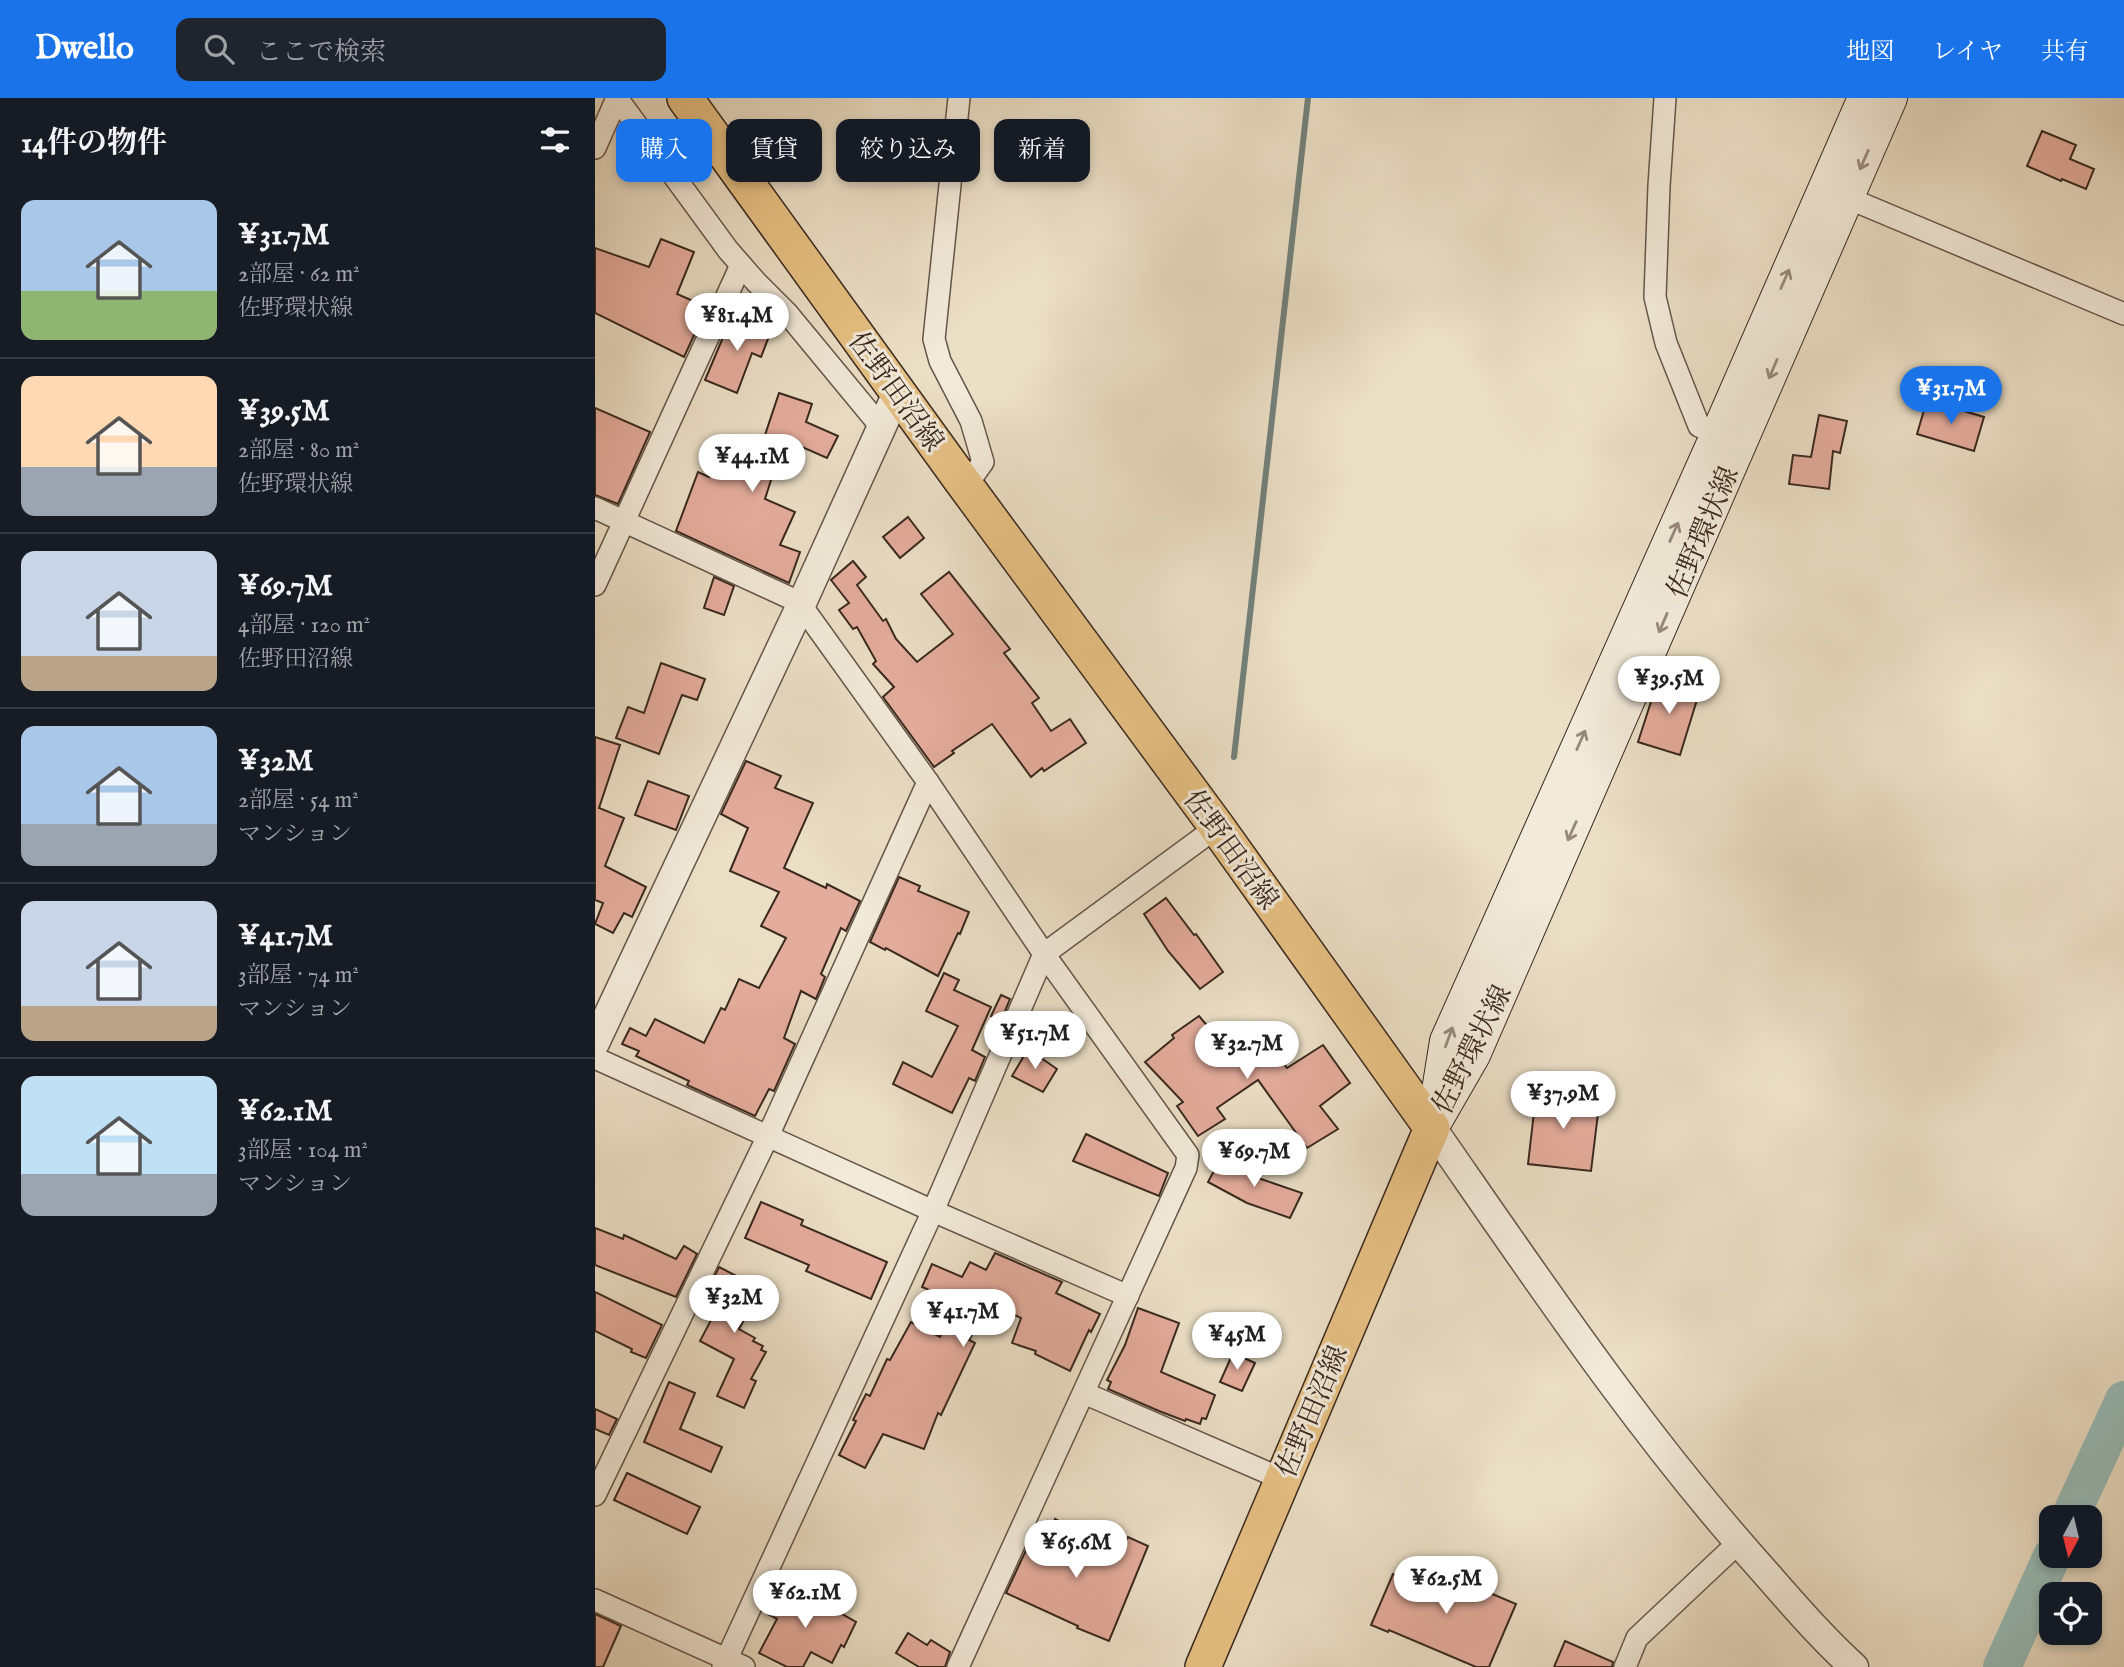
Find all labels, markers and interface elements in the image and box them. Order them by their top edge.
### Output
search box [176,18,666,81]
text: Dwello [35,28,134,70]
icon: search [200,30,238,68]
text: ここで検索 [256,36,386,69]
text: 地図 [1846,37,1894,68]
text: レイヤ [1932,37,2003,68]
text: 共有 [2041,37,2089,68]
chip: 購入 [616,119,712,182]
chip: 賃貸 [726,119,822,182]
chip: 絞り込み [836,119,980,182]
chip: 新着 [994,119,1090,182]
icon: filters [536,121,574,159]
text: 14件の物件 [21,125,167,163]
one-way arrow [1857,149,1870,171]
text: ¥31.7M [238,217,329,255]
icon: home [77,228,161,312]
text: 2部屋 · 62 m² [238,260,360,289]
one-way arrow [1779,269,1792,290]
text: 佐野環状線 [238,294,353,323]
pin: ¥81.4M [680,294,794,353]
text: ¥81.4M [701,301,773,330]
street label: 佐野田沼線 [840,326,950,459]
one-way arrow [1765,358,1778,379]
pin: ¥31.7M [1894,366,2008,426]
text: ¥31.7M [1916,374,1986,403]
text: ¥39.5M [238,393,330,431]
icon: home [77,404,161,488]
pin: ¥44.1M [695,434,809,494]
text: 2部屋 · 80 m² [238,436,359,465]
text: ¥44.1M [715,442,789,471]
street label: 佐野環状線 [1661,462,1748,604]
text: 佐野環状線 [238,470,353,499]
one-way arrow [1668,522,1681,543]
text: ¥69.7M [238,568,333,606]
icon: home [77,579,161,663]
text: 4部屋 · 120 m² [238,611,370,640]
one-way arrow [1656,612,1669,633]
text: 佐野田沼線 [238,645,353,674]
pin: ¥39.5M [1612,656,1726,716]
text: ¥39.5M [1634,664,1704,693]
one-way arrow [1575,730,1588,751]
text: ¥32M [238,743,313,781]
icon: home [77,754,161,838]
street label: 佐野田沼線 [1175,784,1285,917]
text: 2部屋 · 54 m² [238,786,359,815]
text: マンション [238,820,352,849]
one-way arrow [1564,820,1577,841]
text: ¥41.7M [238,918,333,956]
icon: home [77,929,161,1013]
text: 3部屋 · 74 m² [238,961,359,990]
street label: 佐野環状線 [1426,980,1521,1120]
text: マンション [238,995,352,1024]
pin: ¥51.7M [978,1012,1092,1071]
text: ¥51.7M [1000,1019,1070,1048]
pin: ¥32.7M [1190,1021,1304,1081]
one-way arrow [1443,1027,1456,1049]
text: ¥32.7M [1211,1029,1283,1058]
pin: ¥37.9M [1506,1072,1620,1131]
text: ¥37.9M [1527,1079,1599,1108]
text: ¥62.1M [238,1093,332,1131]
icon: home [77,1104,161,1188]
pin: ¥69.7M [1197,1130,1311,1189]
text: 3部屋 · 104 m² [238,1136,368,1165]
text: ¥69.7M [1218,1137,1290,1166]
text: マンション [238,1170,352,1199]
pin: ¥32M [693,1276,775,1335]
text: ¥32M [705,1283,763,1312]
pin: ¥41.7M [906,1290,1020,1349]
text: ¥41.7M [927,1297,999,1326]
pin: ¥45M [1196,1312,1278,1372]
text: ¥45M [1208,1320,1266,1349]
street label: 佐野田沼線 [1270,1341,1357,1483]
north arrow [2039,1505,2102,1568]
map controls [2039,1505,2102,1645]
pin: ¥65.6M [1019,1520,1133,1580]
text: ¥65.6M [1040,1528,1112,1557]
pin: ¥62.5M [1389,1556,1503,1616]
text: ¥62.5M [1410,1564,1482,1593]
pin: ¥62.1M [748,1570,862,1630]
text: ¥62.1M [769,1578,841,1607]
button: locate [2039,1582,2102,1645]

